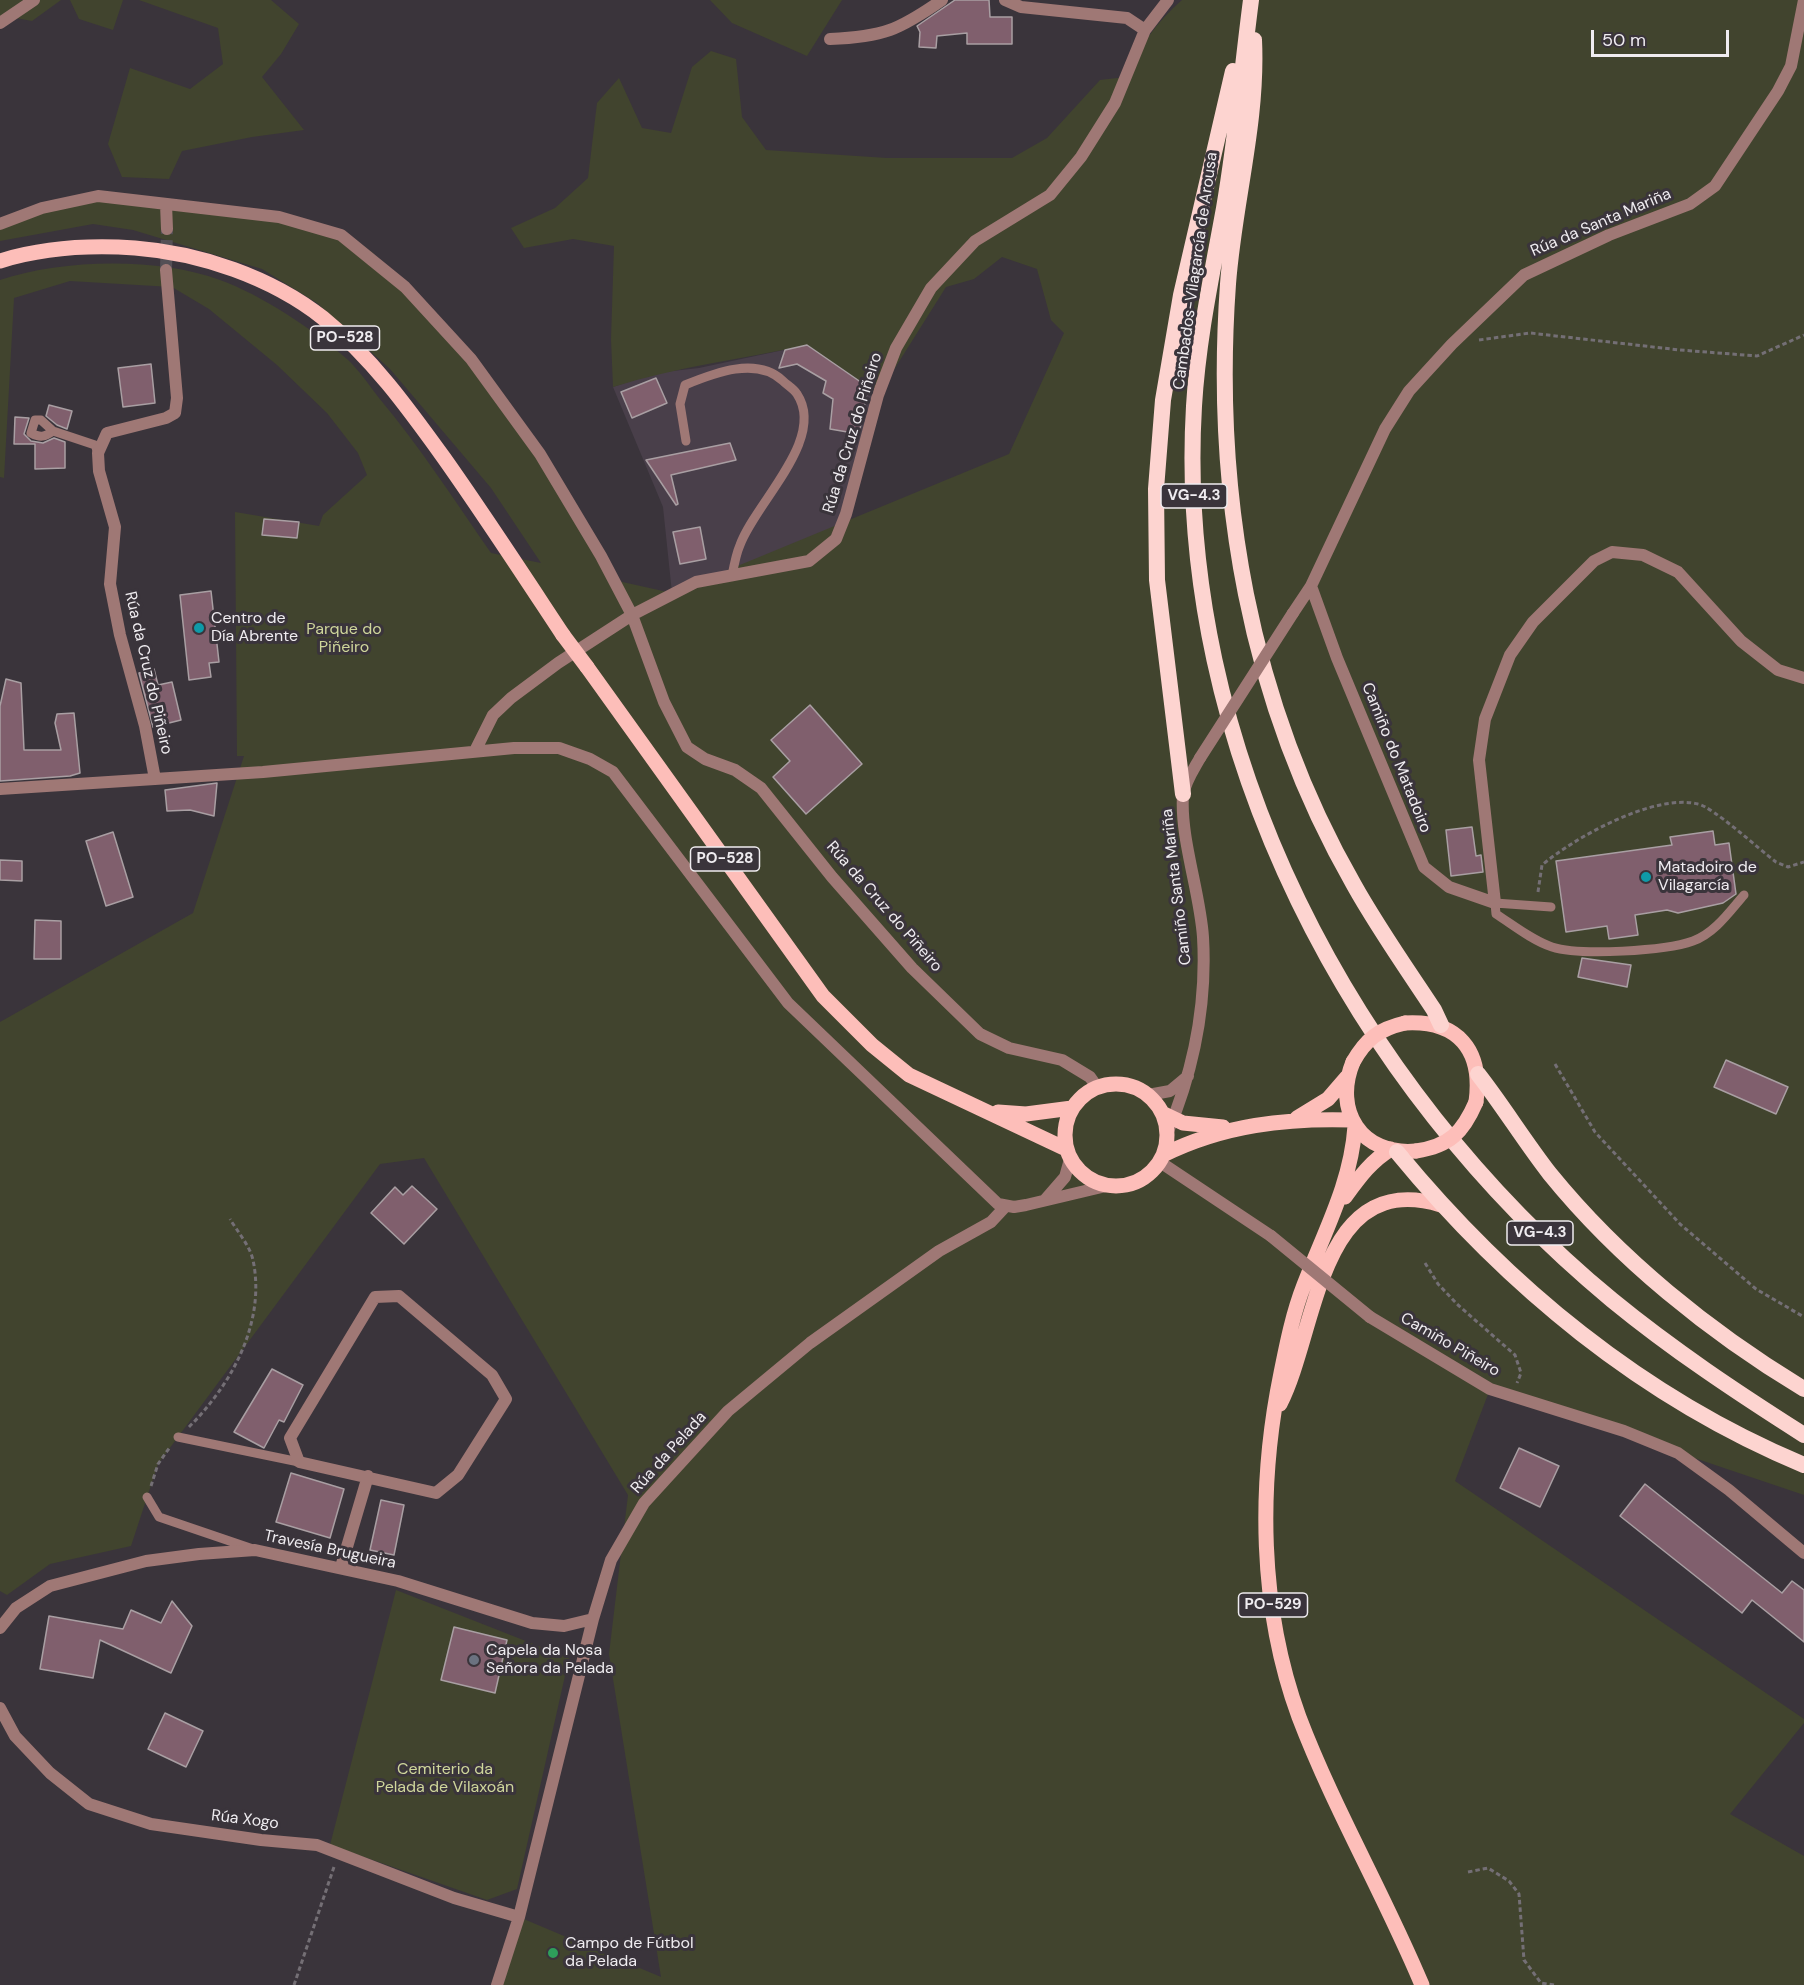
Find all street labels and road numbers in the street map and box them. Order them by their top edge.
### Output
street label: Cambados-Vilagarcía de Arousa [1170,151,1222,391]
street label: Rúa da Santa Mariña [1528,185,1674,261]
road number: PO-528 [310,326,380,350]
street label: Rúa da Cruz do Piñeiro [819,350,887,516]
road number: VG-4.3 [1161,484,1227,508]
street label: Rúa da Cruz do Piñeiro [120,590,176,756]
street label: Camiño do Matadoiro [1357,680,1435,836]
street label: Camiño Santa Mariña [1158,808,1196,966]
street label: Rúa da Cruz do Piñeiro [822,838,946,976]
road number: PO-528 [690,847,760,871]
road number: VG-4.3 [1507,1221,1573,1245]
street label: Camiño Piñeiro [1397,1309,1503,1381]
street label: Rúa da Pelada [627,1408,711,1498]
street label: Travesía Brugueira [262,1527,398,1573]
road number: PO-529 [1238,1593,1308,1617]
street label: Rúa Xogo [210,1806,280,1834]

